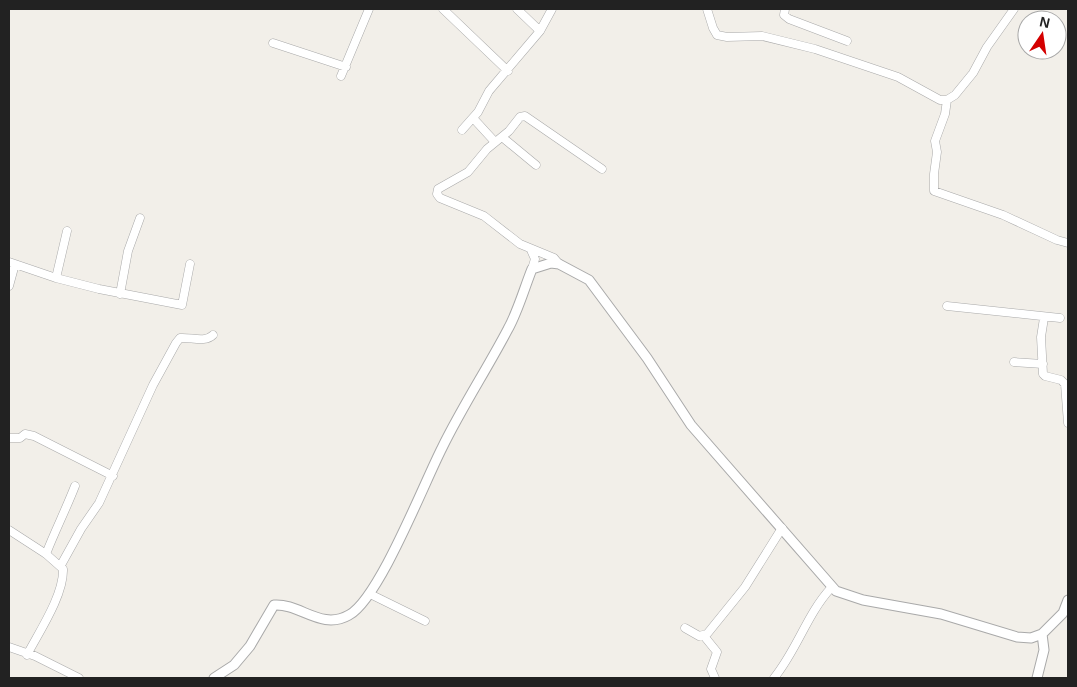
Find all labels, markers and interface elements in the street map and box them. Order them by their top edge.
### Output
north arrow [1017,10,1067,60]
text: N [1038,13,1052,31]

